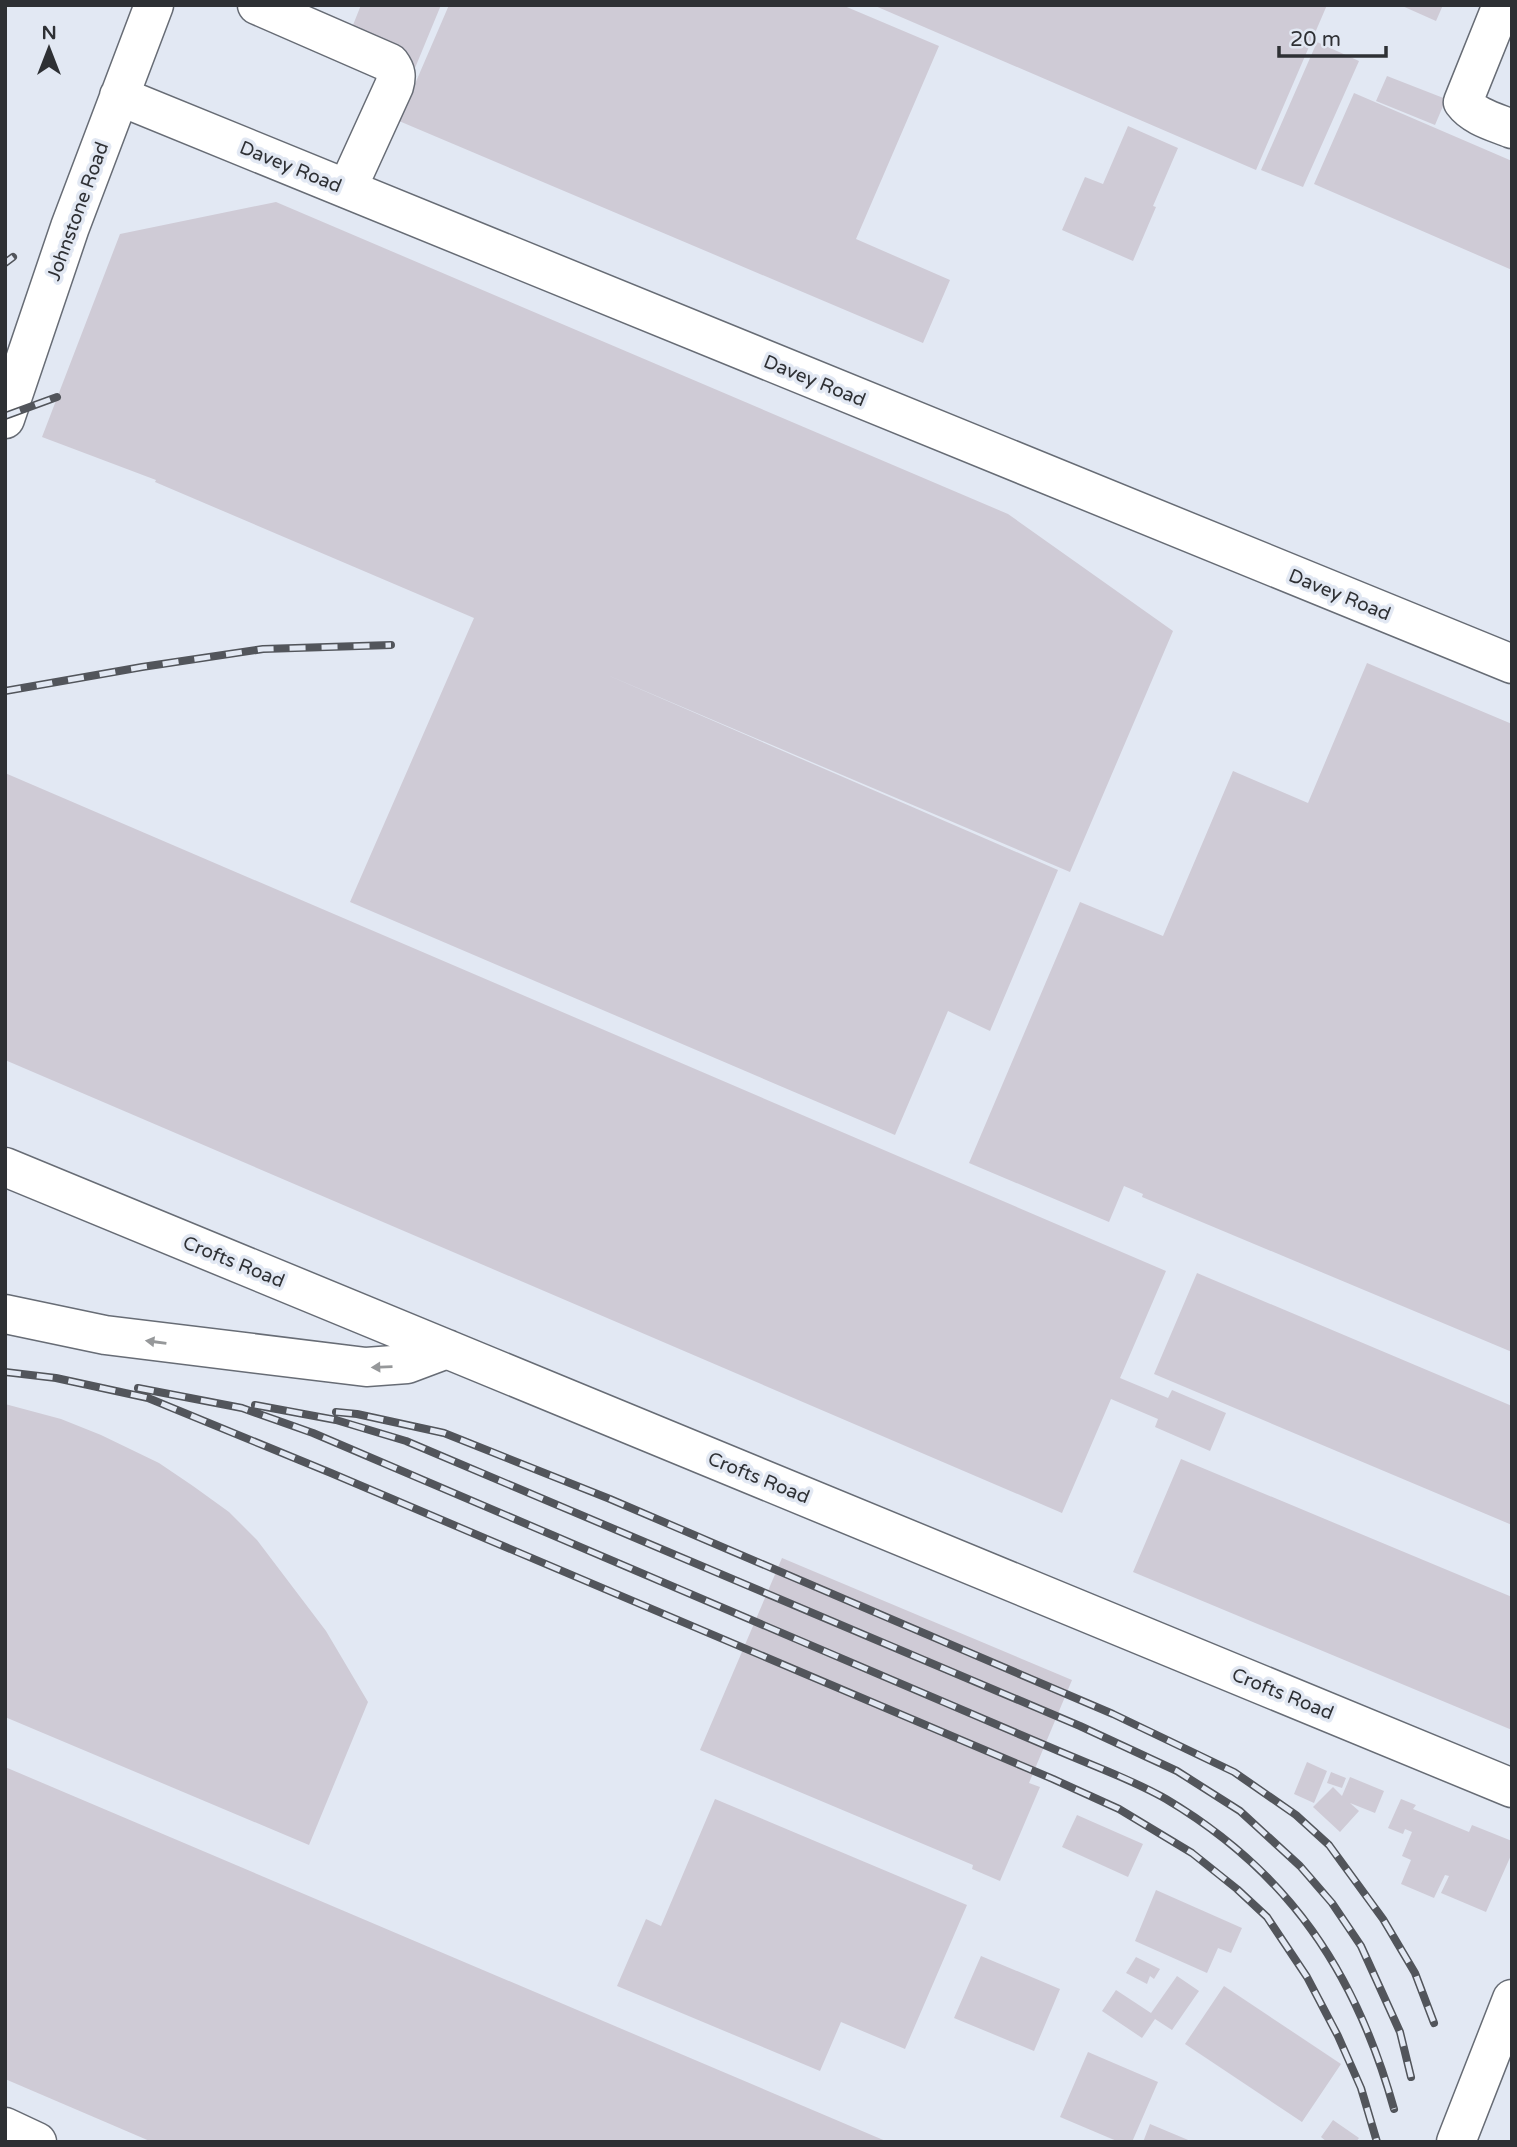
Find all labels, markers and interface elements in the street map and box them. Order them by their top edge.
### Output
north arrow [14,14,84,84]
scale bar [1279,14,1386,58]
text: N [41,22,57,44]
text: 20 m [1290,27,1341,52]
street label: Davey Road [236,136,345,197]
street label: Johnstone Road [43,139,113,284]
street label: Davey Road [760,350,869,411]
street label: Davey Road [1285,564,1394,625]
street label: Crofts Road [180,1232,288,1292]
one-way arrow [145,1336,167,1347]
one-way arrow [371,1361,393,1373]
street label: Crofts Road [705,1448,813,1508]
street label: Crofts Road [1229,1664,1337,1724]

